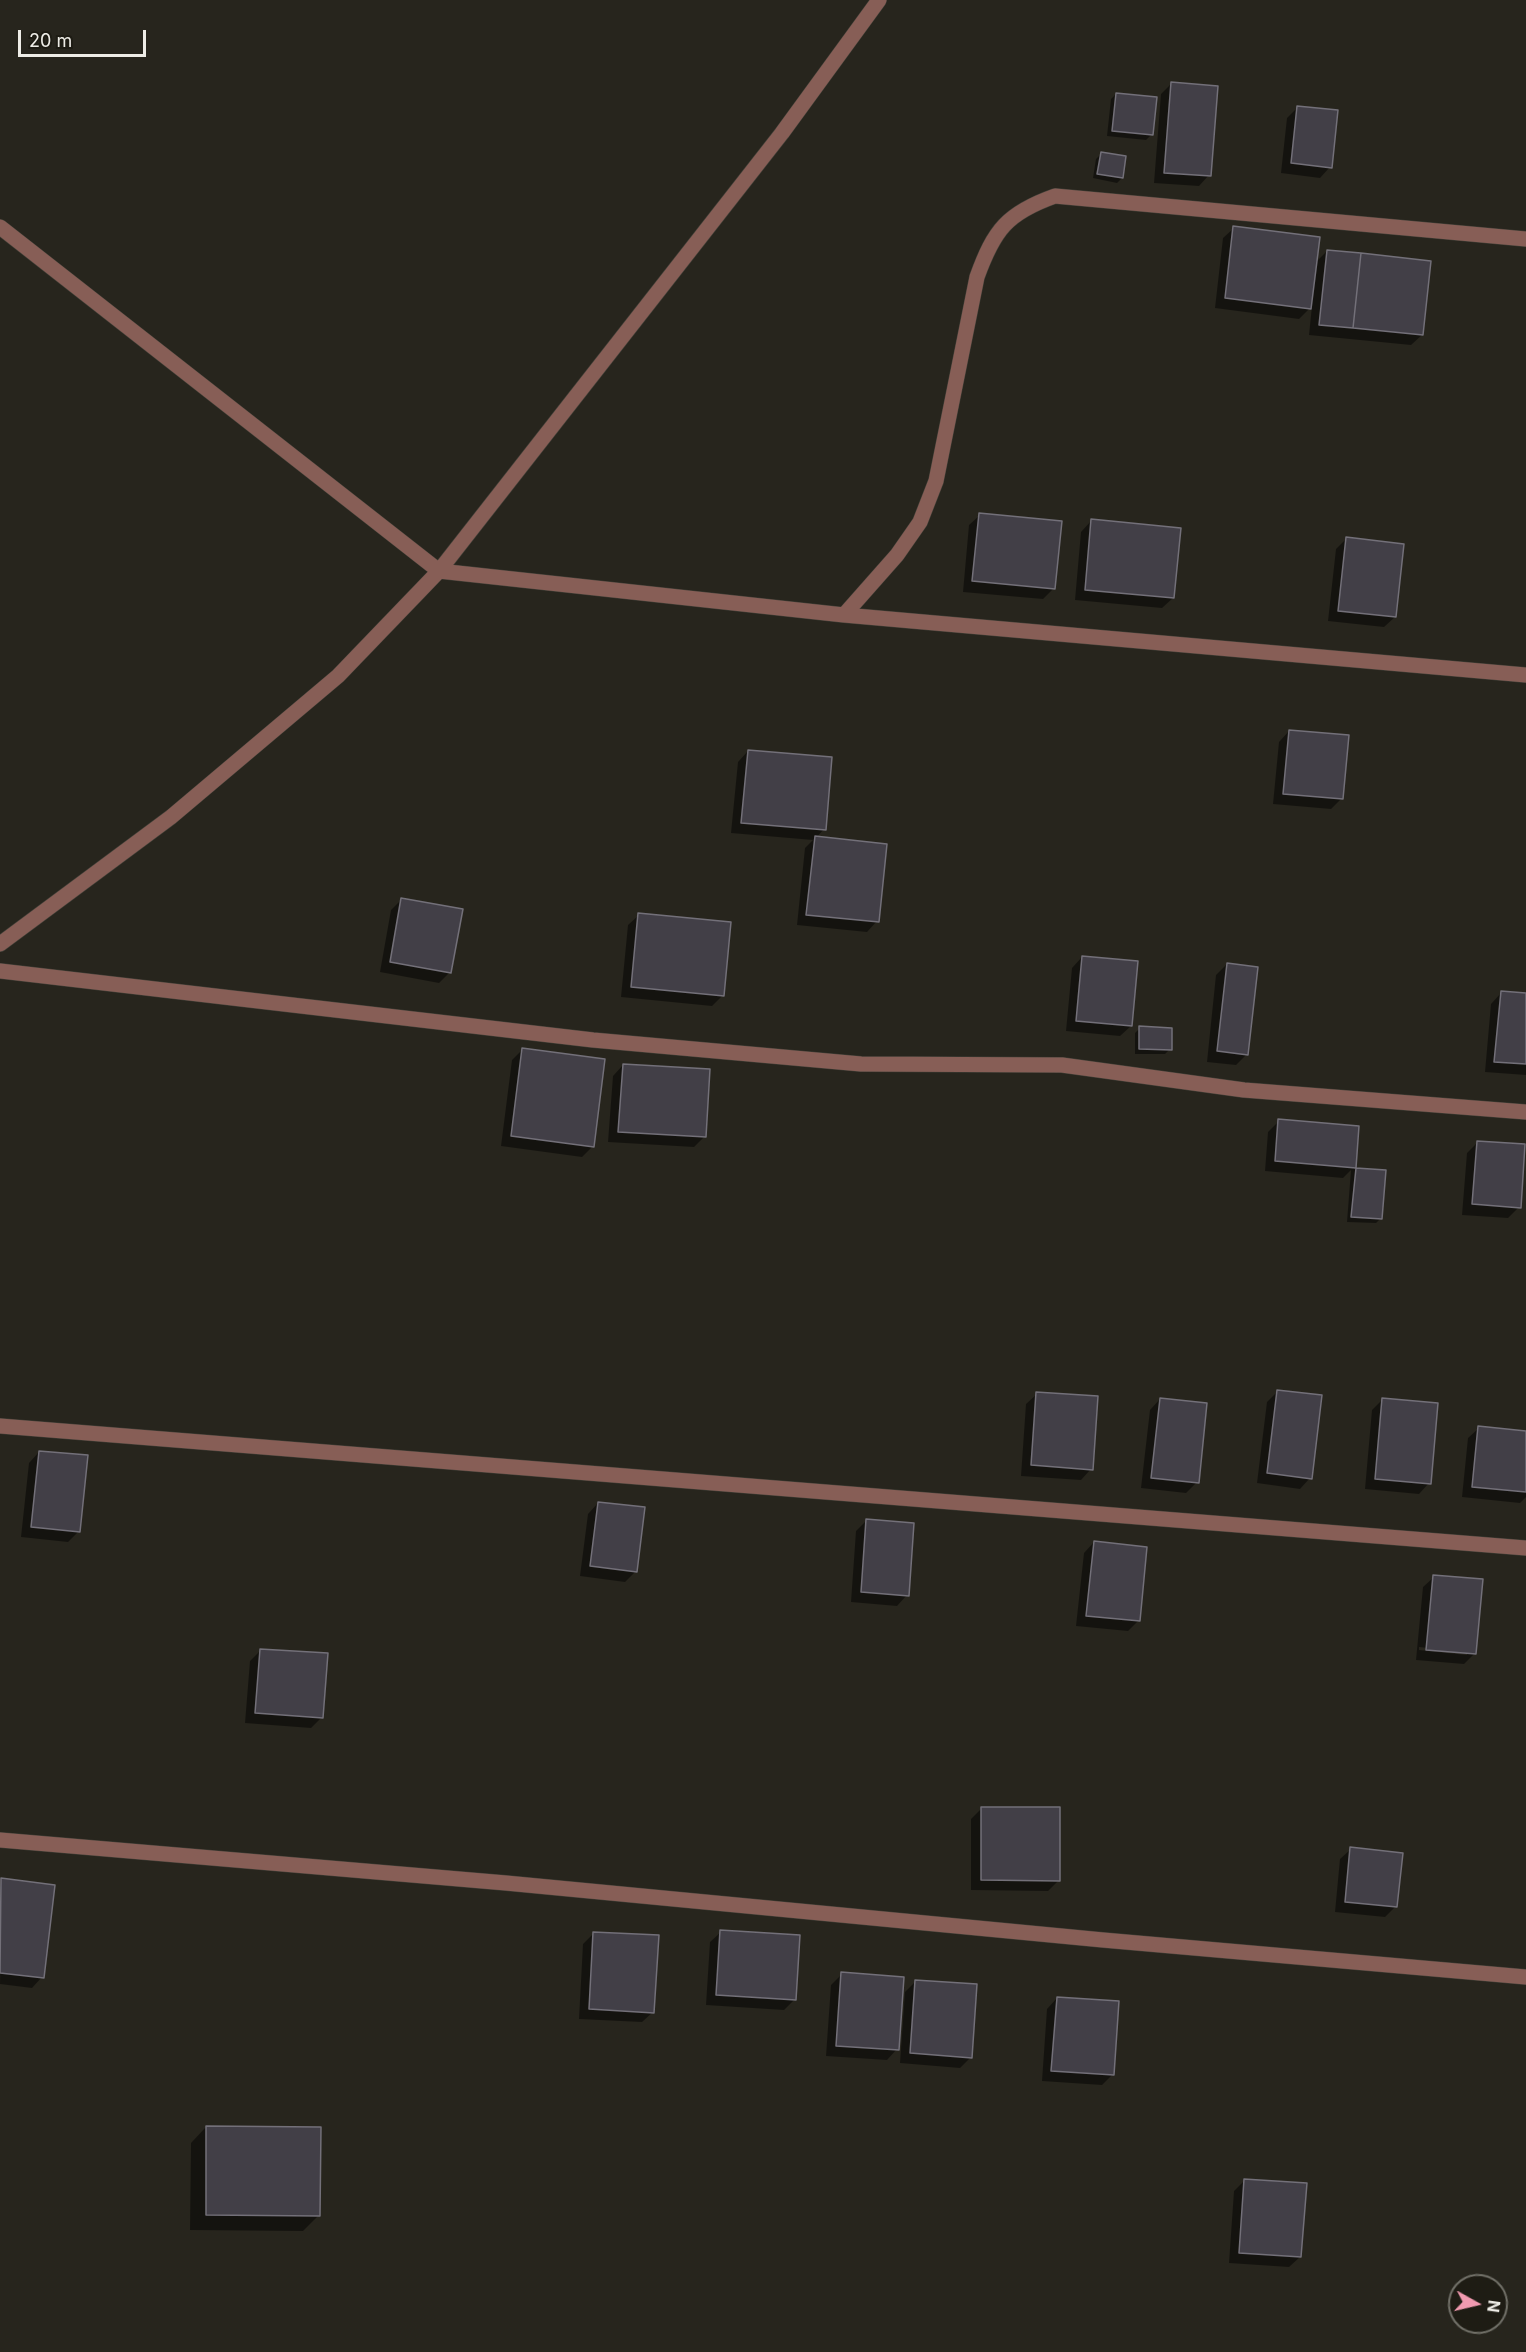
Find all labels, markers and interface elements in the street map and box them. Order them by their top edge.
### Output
scale bar [21,18,148,56]
text: 20 m [29,30,72,51]
north arrow [1448,2274,1508,2334]
text: N [1483,2299,1505,2314]

